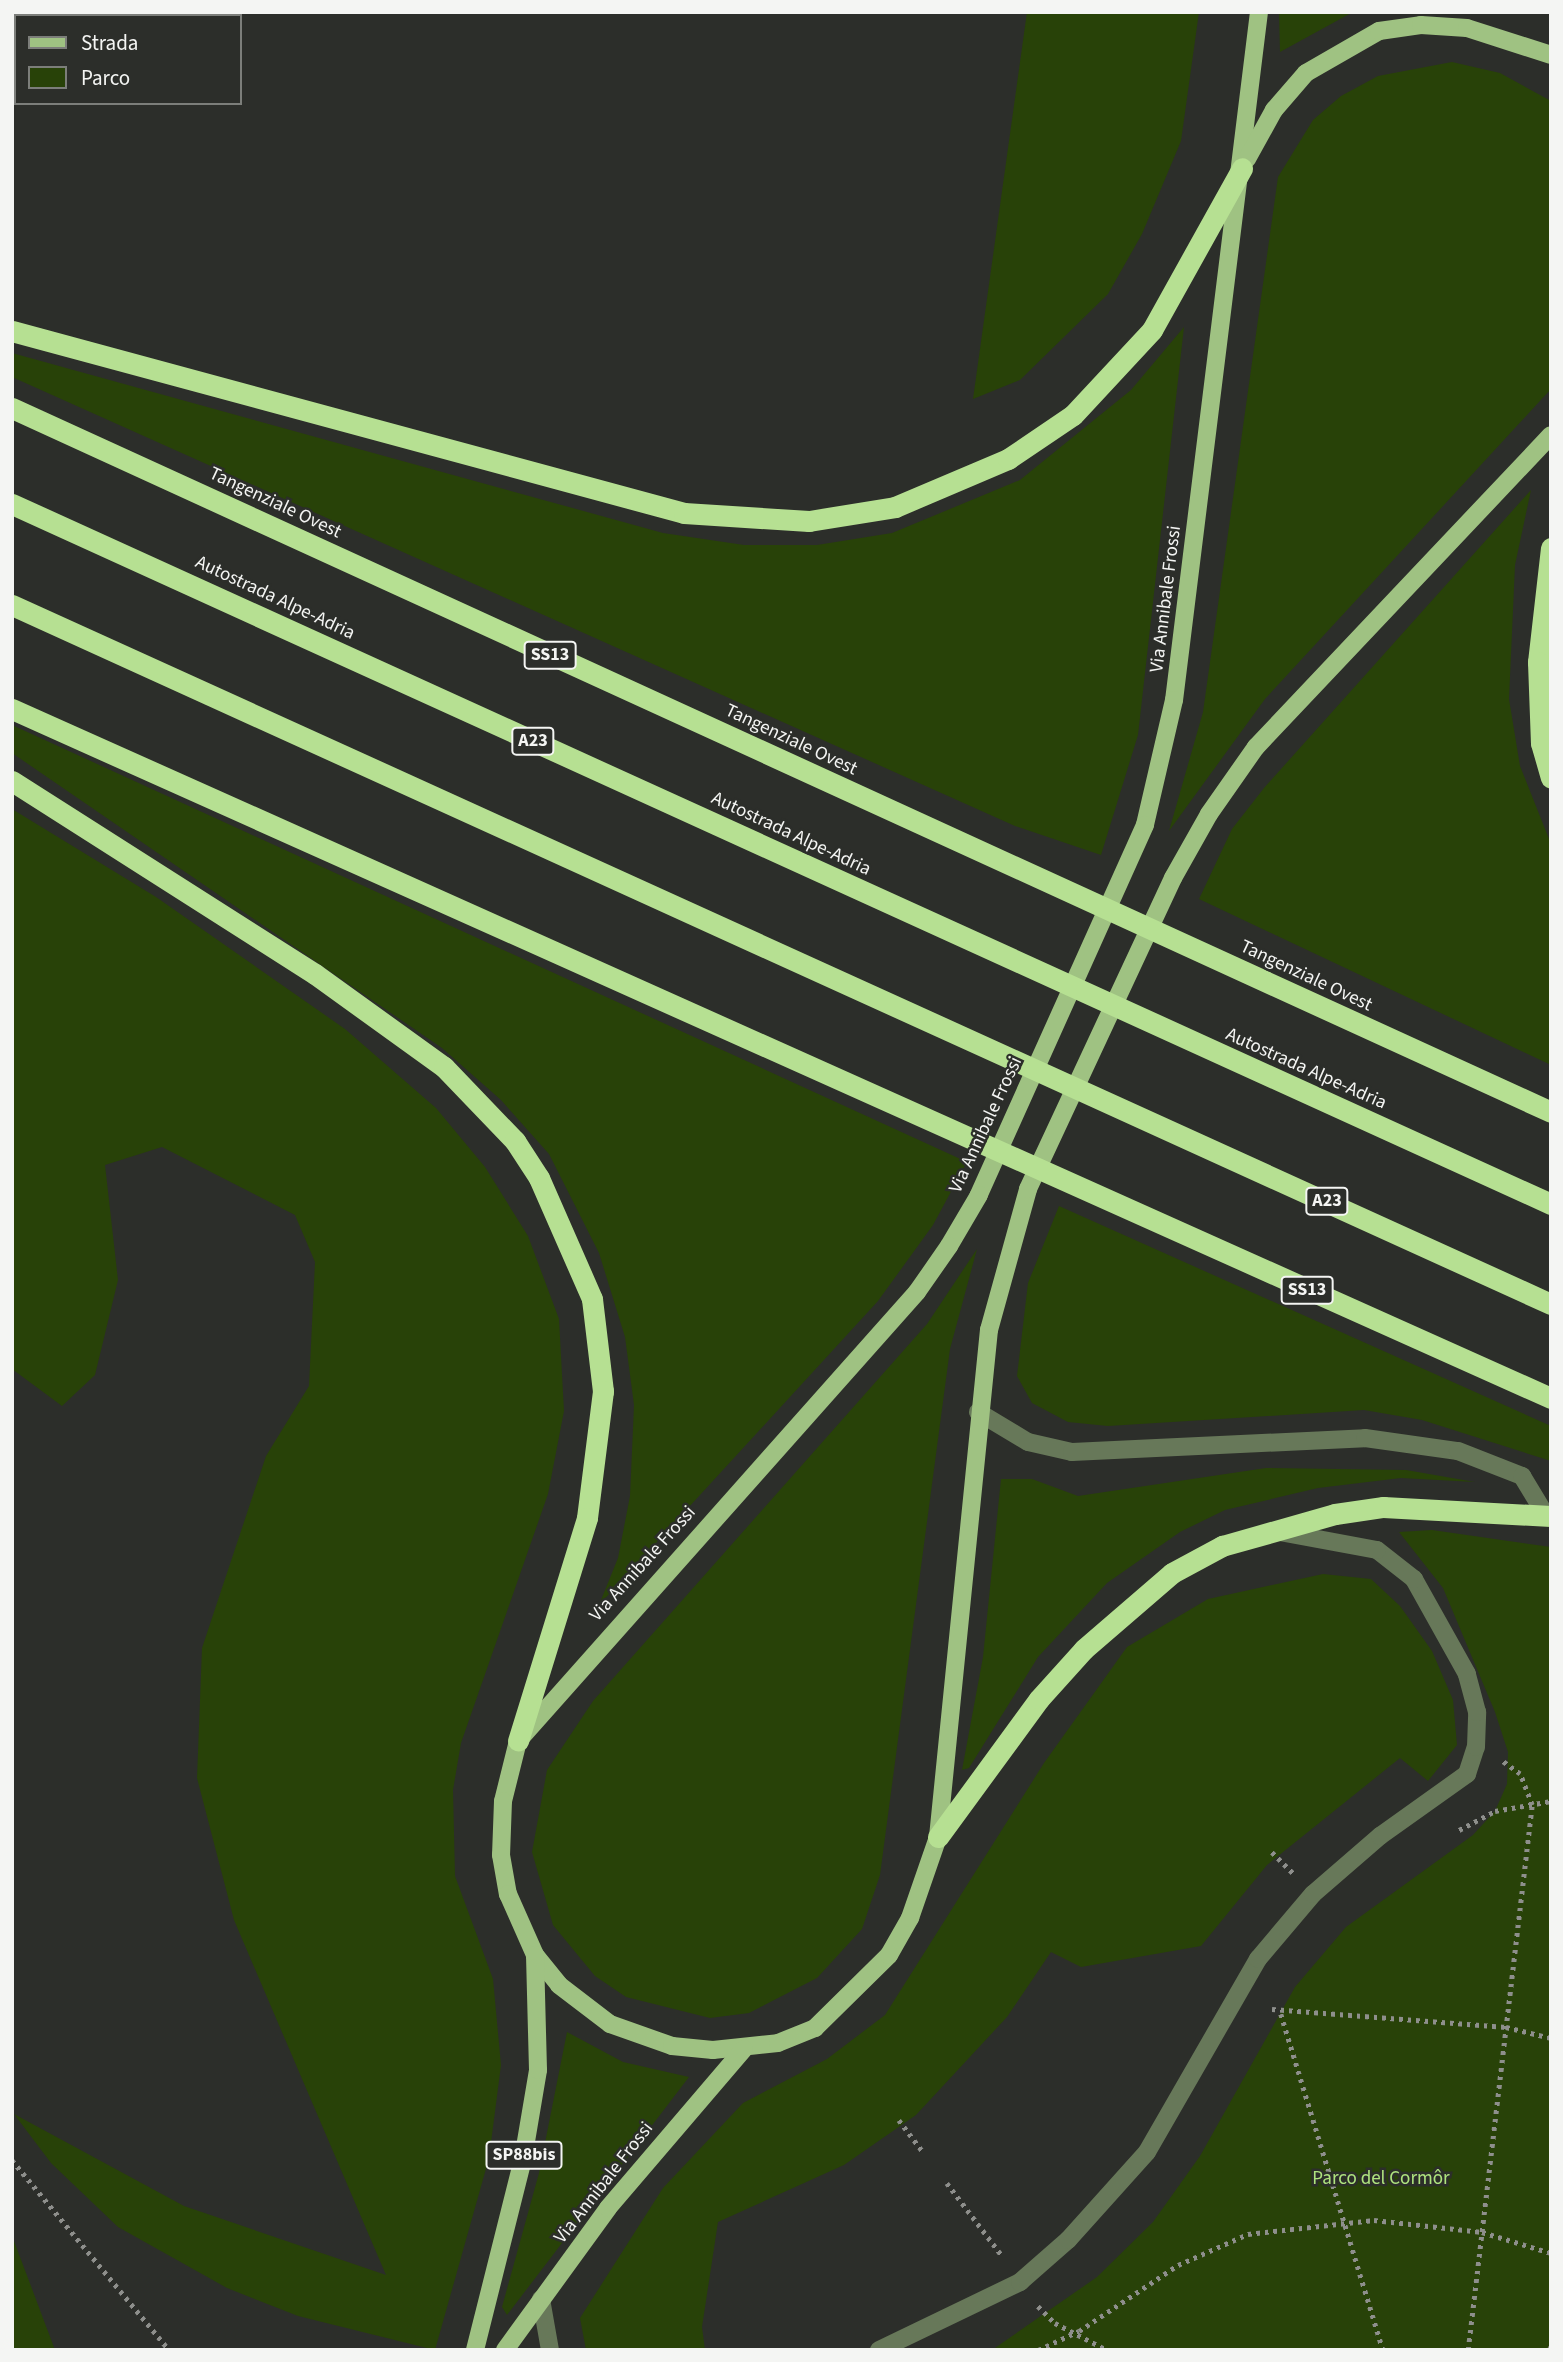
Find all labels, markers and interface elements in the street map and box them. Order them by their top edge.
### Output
legend [14,14,242,105]
text: Strada [81,28,138,58]
text: Parco [81,63,130,93]
street label: Tangenziale Ovest [205,462,345,544]
street label: Via Annibale Frossi [1146,524,1186,674]
street label: Autostrada Alpe-Adria [192,551,358,645]
road number: SS13 [522,640,578,670]
street label: Tangenziale Ovest [721,699,861,781]
road number: A23 [510,726,556,756]
street label: Autostrada Alpe-Adria [708,787,874,881]
street label: Tangenziale Ovest [1236,935,1376,1017]
street label: Autostrada Alpe-Adria [1222,1023,1390,1115]
street label: Via Annibale Frossi [944,1053,1028,1197]
road number: A23 [1304,1186,1350,1216]
road number: SS13 [1279,1275,1335,1304]
street label: Via Annibale Frossi [585,1501,701,1627]
street label: Via Annibale Frossi [550,2118,658,2248]
road number: SP88bis [486,2140,562,2169]
park label: Parco del Cormôr [1312,2168,1450,2190]

